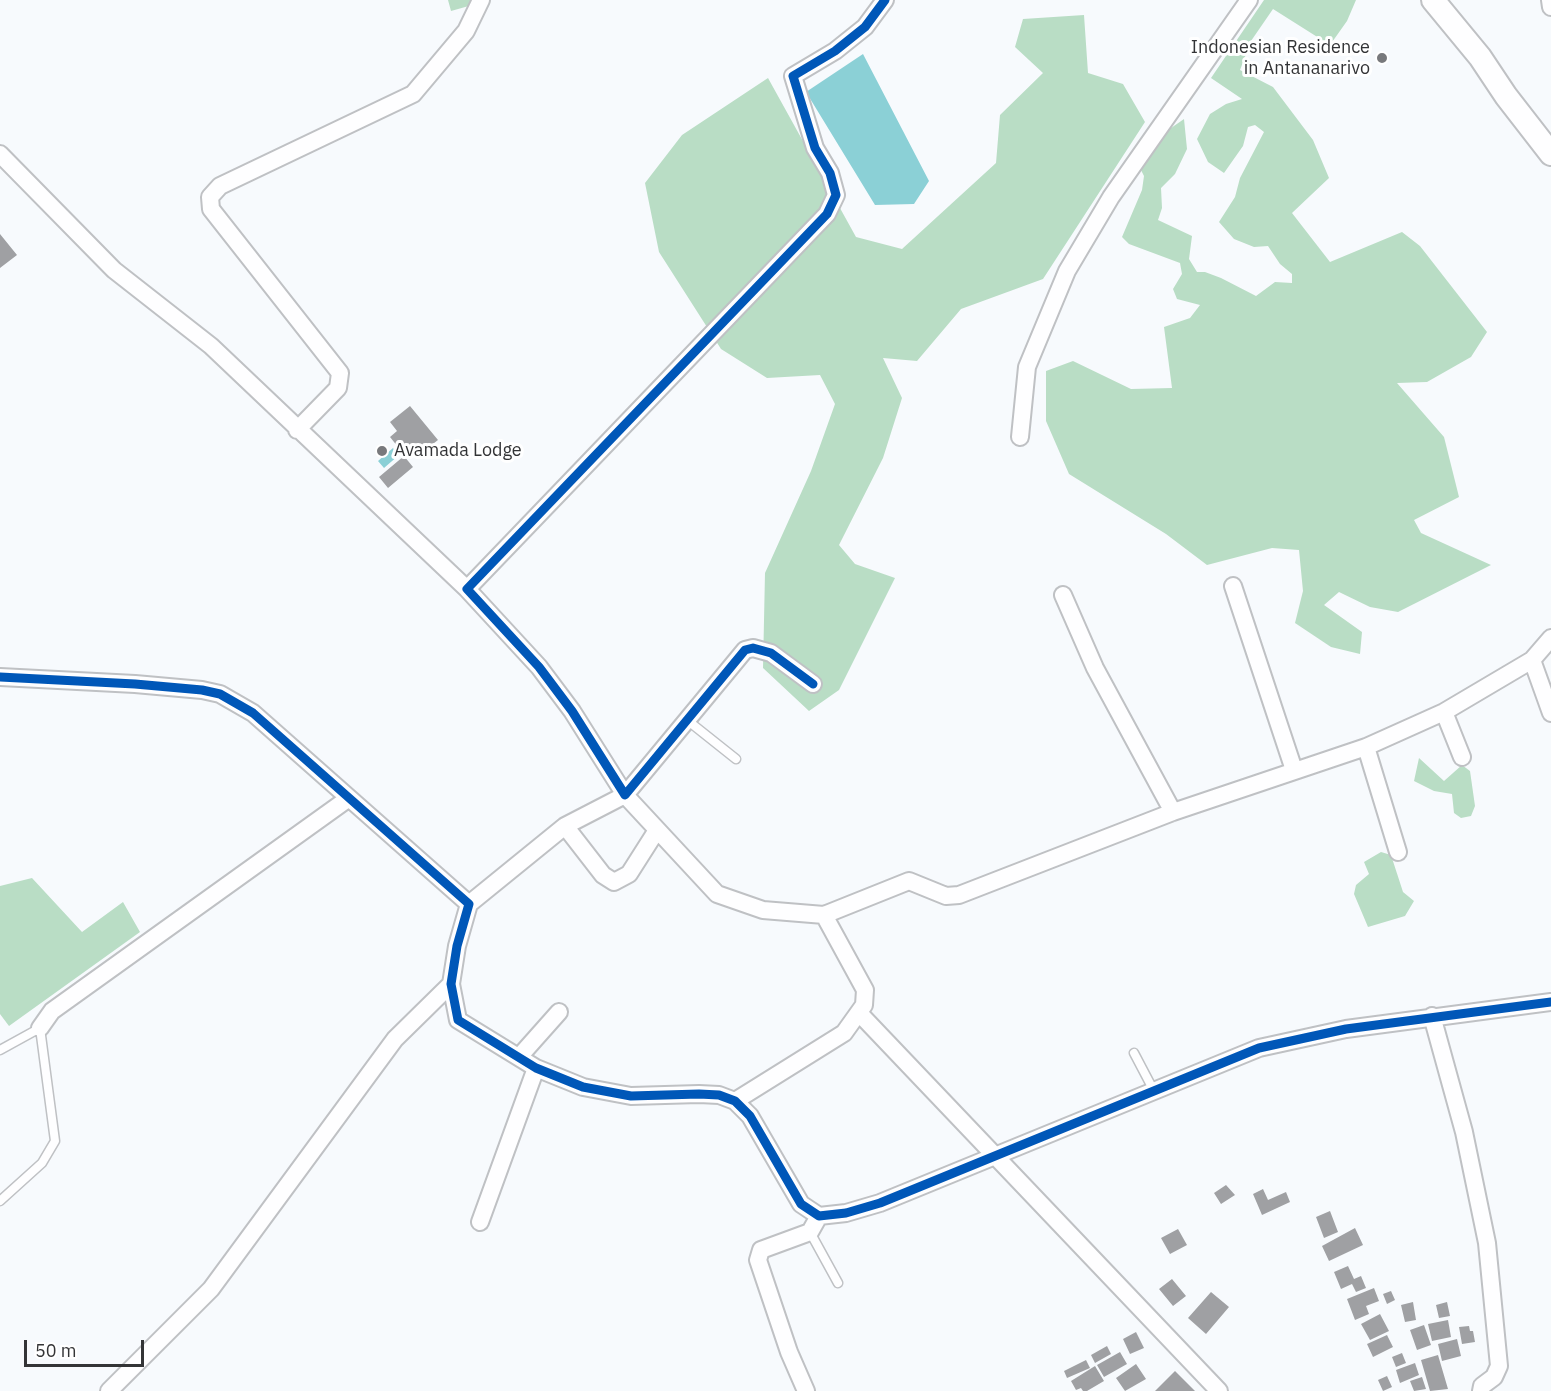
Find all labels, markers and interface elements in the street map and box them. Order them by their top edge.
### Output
place label: Indonesian Residence in Antananarivo [1191,37,1370,80]
marker: Indonesian Residence in Antananarivo [1375,51,1389,65]
place label: Avamada Lodge [394,440,522,462]
marker: Avamada Lodge [375,444,389,458]
scale bar [27,1328,147,1366]
text: 50 m [35,1339,77,1362]

